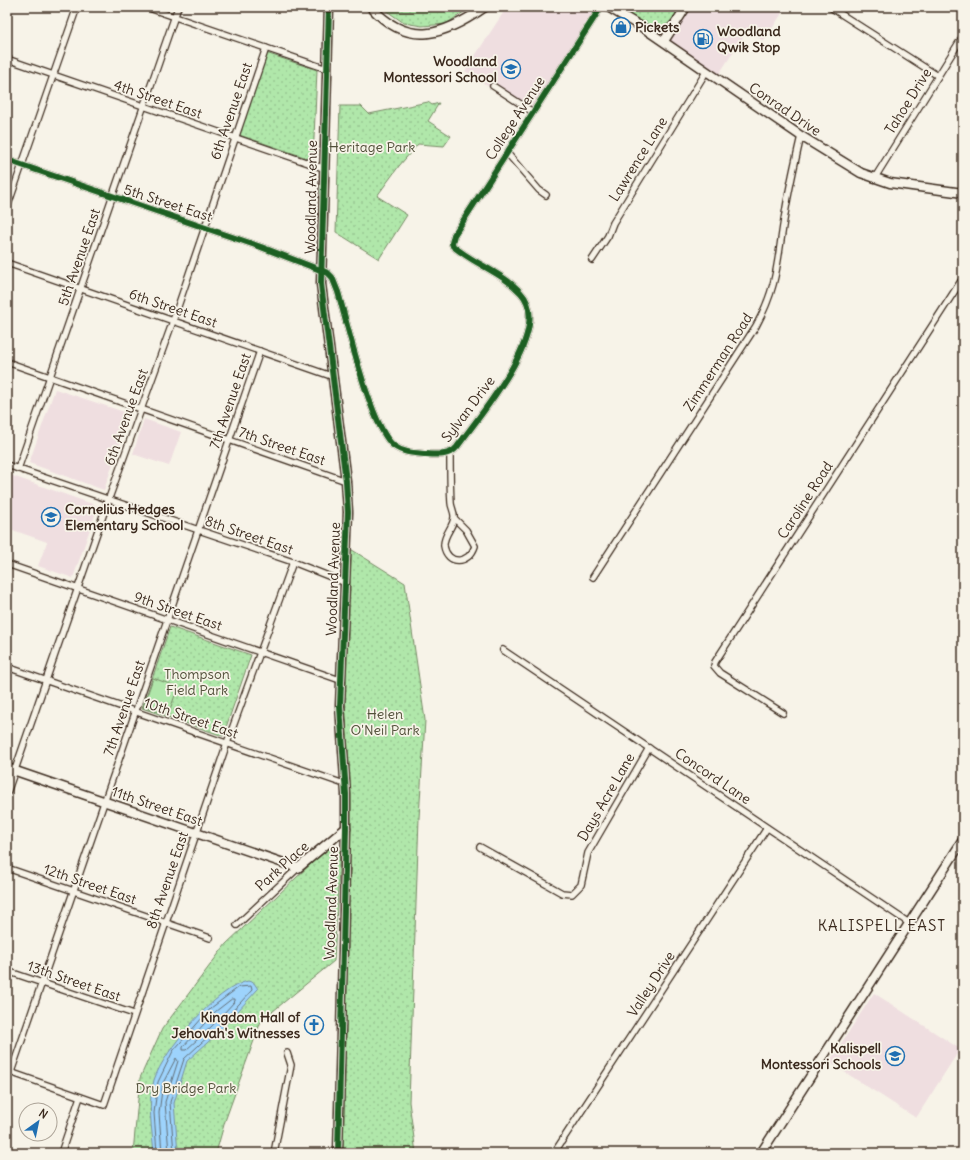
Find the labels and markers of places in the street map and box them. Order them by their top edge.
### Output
shop icon: Pickets [610,16,632,38]
place label: Pickets [635,18,680,36]
place label: Woodland Qwik Stop [717,22,781,56]
fuel station icon: Woodland Qwik Stop [692,28,714,50]
place label: Woodland Montessori School [383,52,498,86]
school or university icon: Woodland Montessori School [500,58,522,80]
place label: Cornelius Hedges Elementary School [65,500,183,534]
school or university icon: Cornelius Hedges Elementary School [40,506,62,528]
place label: Kingdom Hall of Jehovah's Witnesses [172,1008,301,1042]
church icon: Kingdom Hall of Jehovah's Witnesses [303,1014,325,1036]
place label: Kalispell Montessori Schools [761,1039,882,1073]
school or university icon: Kalispell Montessori Schools [884,1045,906,1067]

